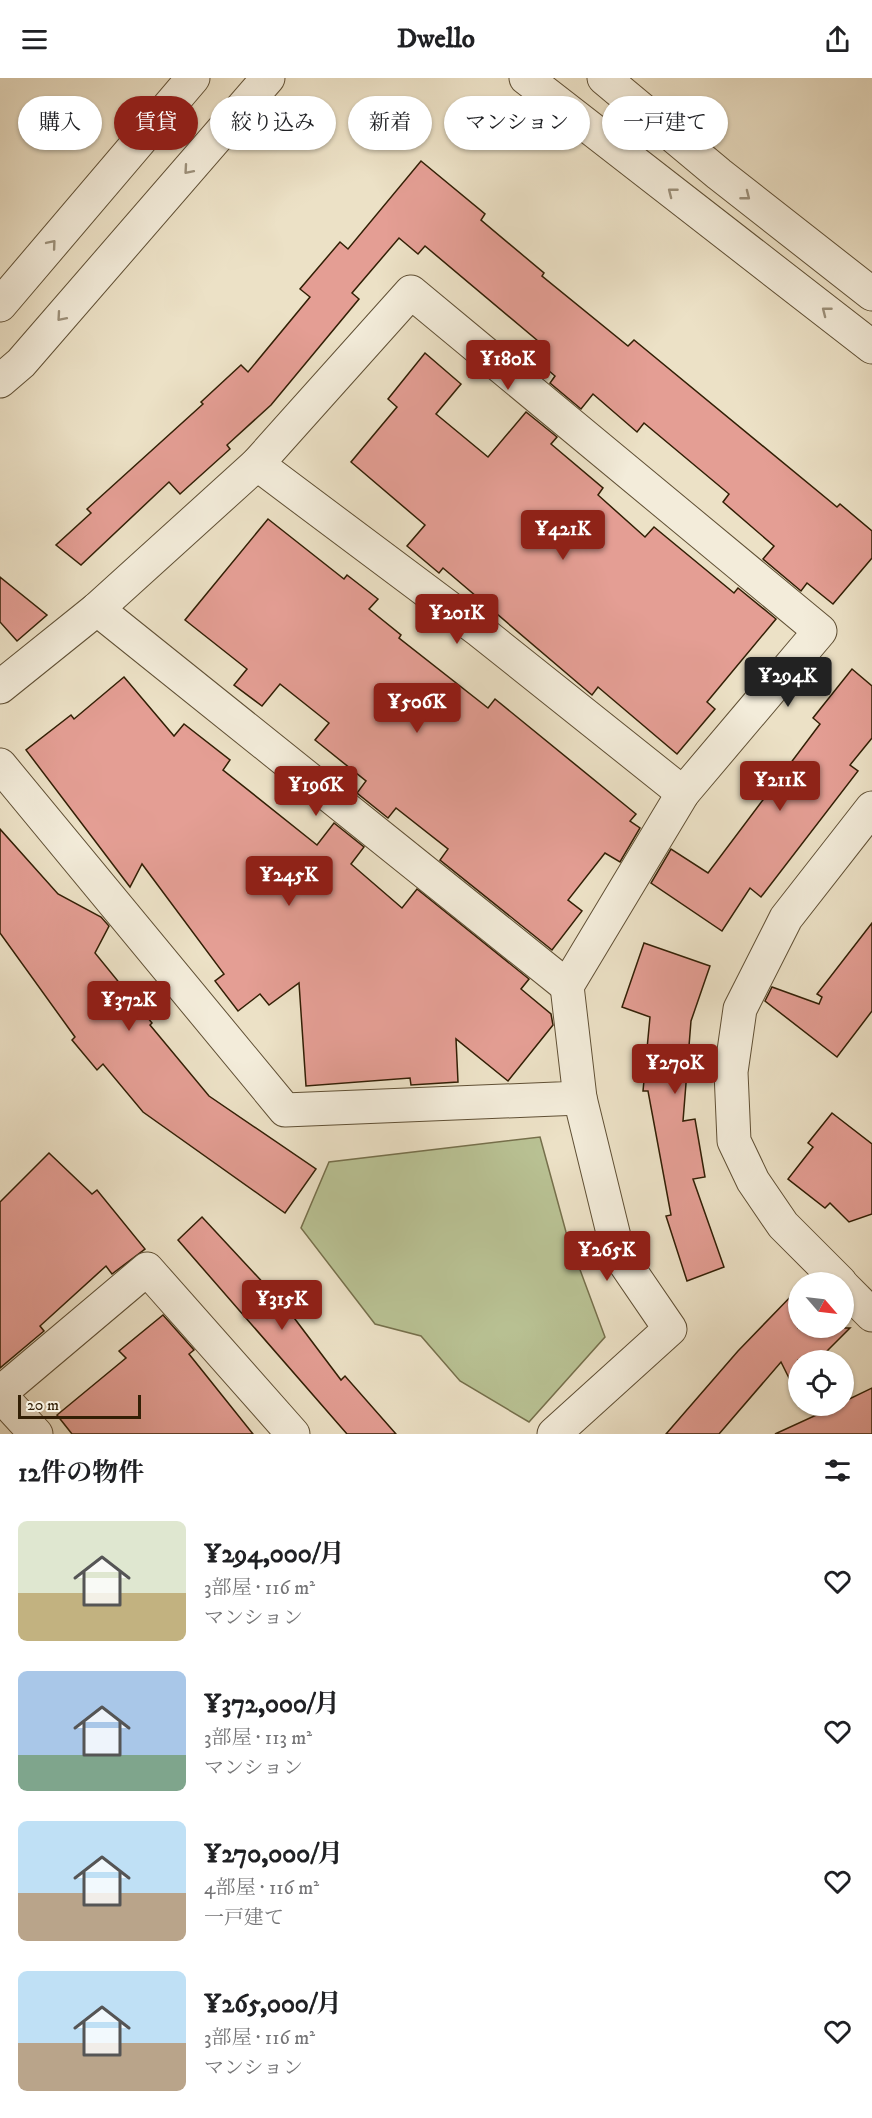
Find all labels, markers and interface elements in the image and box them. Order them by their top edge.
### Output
text: Dwello [397,22,475,56]
icon: menu [18,23,51,56]
icon: share [821,23,854,56]
chip: 購入 [18,96,102,150]
chip: 賃貸 [114,96,198,150]
chip: 絞り込み [210,96,336,150]
chip: 新着 [348,96,432,150]
chip: マンション [444,96,590,150]
chip: 一戸建て [602,96,728,150]
one-way arrow [184,163,195,174]
one-way arrow [668,188,679,199]
one-way arrow [739,188,750,199]
one-way arrow [44,240,55,251]
one-way arrow [822,308,833,319]
one-way arrow [57,310,68,321]
pin: ¥180K [466,340,550,391]
text: ¥180K [480,347,536,372]
pin: ¥421K [521,510,605,561]
text: ¥421K [535,517,591,542]
pin: ¥201K [415,594,499,645]
text: ¥201K [429,601,485,626]
pin: ¥294K [746,657,830,708]
text: ¥294K [759,664,817,689]
pin: ¥506K [375,683,459,734]
text: ¥506K [388,690,446,715]
pin: ¥211K [738,761,822,812]
pin: ¥196K [274,766,358,817]
text: ¥211K [754,768,806,793]
text: ¥196K [288,773,344,798]
pin: ¥245K [247,856,331,907]
text: ¥245K [260,863,318,888]
pin: ¥372K [87,981,171,1032]
text: ¥372K [101,988,157,1013]
pin: ¥270K [633,1044,717,1095]
text: ¥270K [646,1051,704,1076]
pin: ¥265K [565,1231,649,1282]
text: ¥265K [578,1238,636,1263]
north arrow [788,1272,854,1338]
map controls [788,1272,854,1416]
pin: ¥315K [240,1280,324,1331]
text: ¥315K [256,1287,308,1312]
button: locate [788,1350,854,1416]
scale bar [18,1392,141,1420]
text: 20 m [27,1395,59,1415]
icon: filters [821,1454,854,1487]
text: 12件の物件 [18,1457,144,1490]
text: ¥294,000/月 [204,1538,345,1571]
icon: home [66,1545,138,1617]
icon: heart [821,1565,854,1598]
text: 3部屋 · 116 m² [204,1576,315,1601]
text: マンション [204,1606,303,1631]
text: ¥372,000/月 [204,1688,340,1721]
icon: home [66,1695,138,1767]
icon: heart [821,1715,854,1748]
text: 3部屋 · 113 m² [204,1726,312,1751]
text: マンション [204,1756,303,1781]
text: ¥270,000/月 [204,1838,343,1871]
icon: home [66,1845,138,1917]
icon: heart [821,1865,854,1898]
text: 4部屋 · 116 m² [204,1876,319,1901]
text: 一戸建て [204,1906,284,1931]
text: ¥265,000/月 [204,1988,342,2021]
icon: home [66,1995,138,2067]
icon: heart [821,2015,854,2048]
text: 3部屋 · 116 m² [204,2026,315,2051]
text: マンション [204,2056,303,2081]

